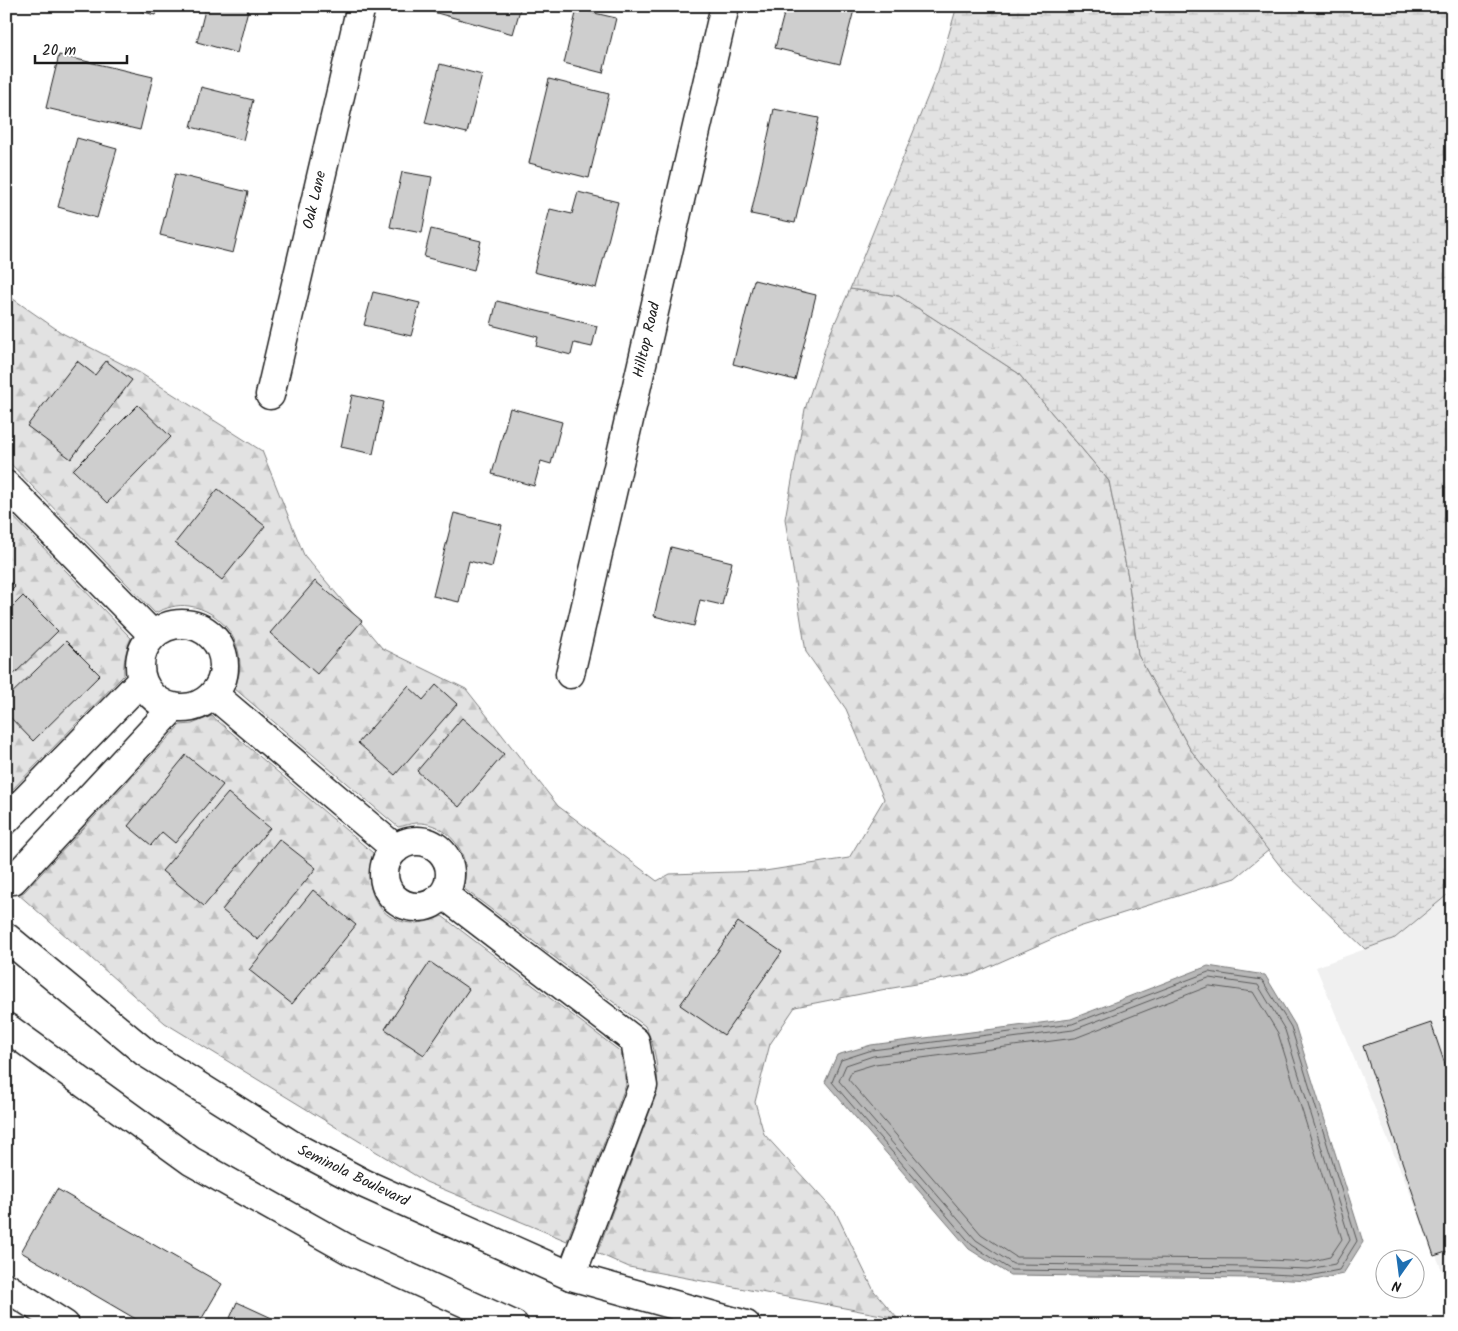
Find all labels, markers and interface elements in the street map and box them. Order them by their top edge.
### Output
scale bar [35,32,128,64]
text: 20 m [42,39,76,63]
street label: Oak Lane [297,168,333,232]
street label: Hilltop Road [627,299,667,380]
street label: Seminola Boulevard [293,1139,413,1214]
north arrow [1376,1248,1426,1298]
text: N [1390,1274,1404,1297]

